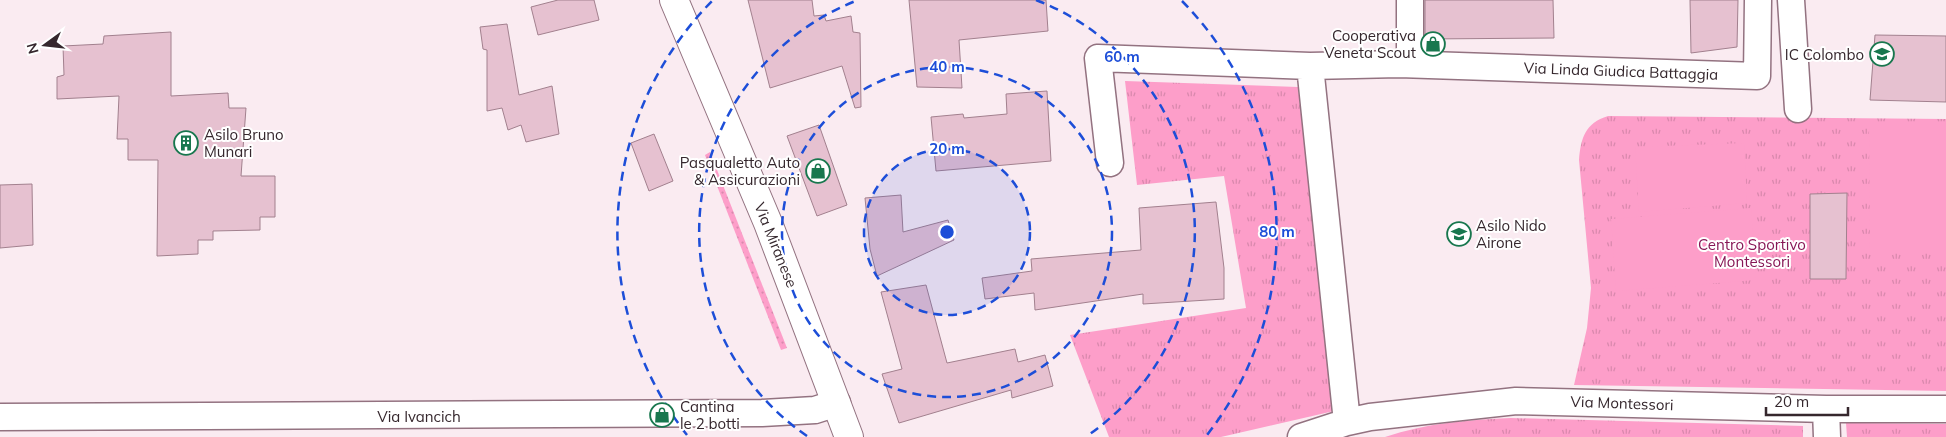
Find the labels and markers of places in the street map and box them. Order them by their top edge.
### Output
place label: Cooperativa Veneta Scout [1324,26,1416,62]
shop icon: Cooperativa Veneta Scout [1420,31,1446,57]
school or university icon: IC Colombo [1869,41,1895,67]
place label: IC Colombo [1785,45,1864,64]
place label: Asilo Bruno Munari [204,125,284,161]
building icon: Asilo Bruno Munari [173,130,199,156]
place label: Pasqualetto Auto & Assicurazioni [680,153,800,189]
shop icon: Pasqualetto Auto & Assicurazioni [805,158,831,184]
place label: Asilo Nido Airone [1476,216,1546,252]
school or university icon: Asilo Nido Airone [1446,221,1472,247]
centre of rings [938,223,956,241]
place label: Cantina le 2 botti [680,397,740,433]
shop icon: Cantina le 2 botti [649,402,675,428]

